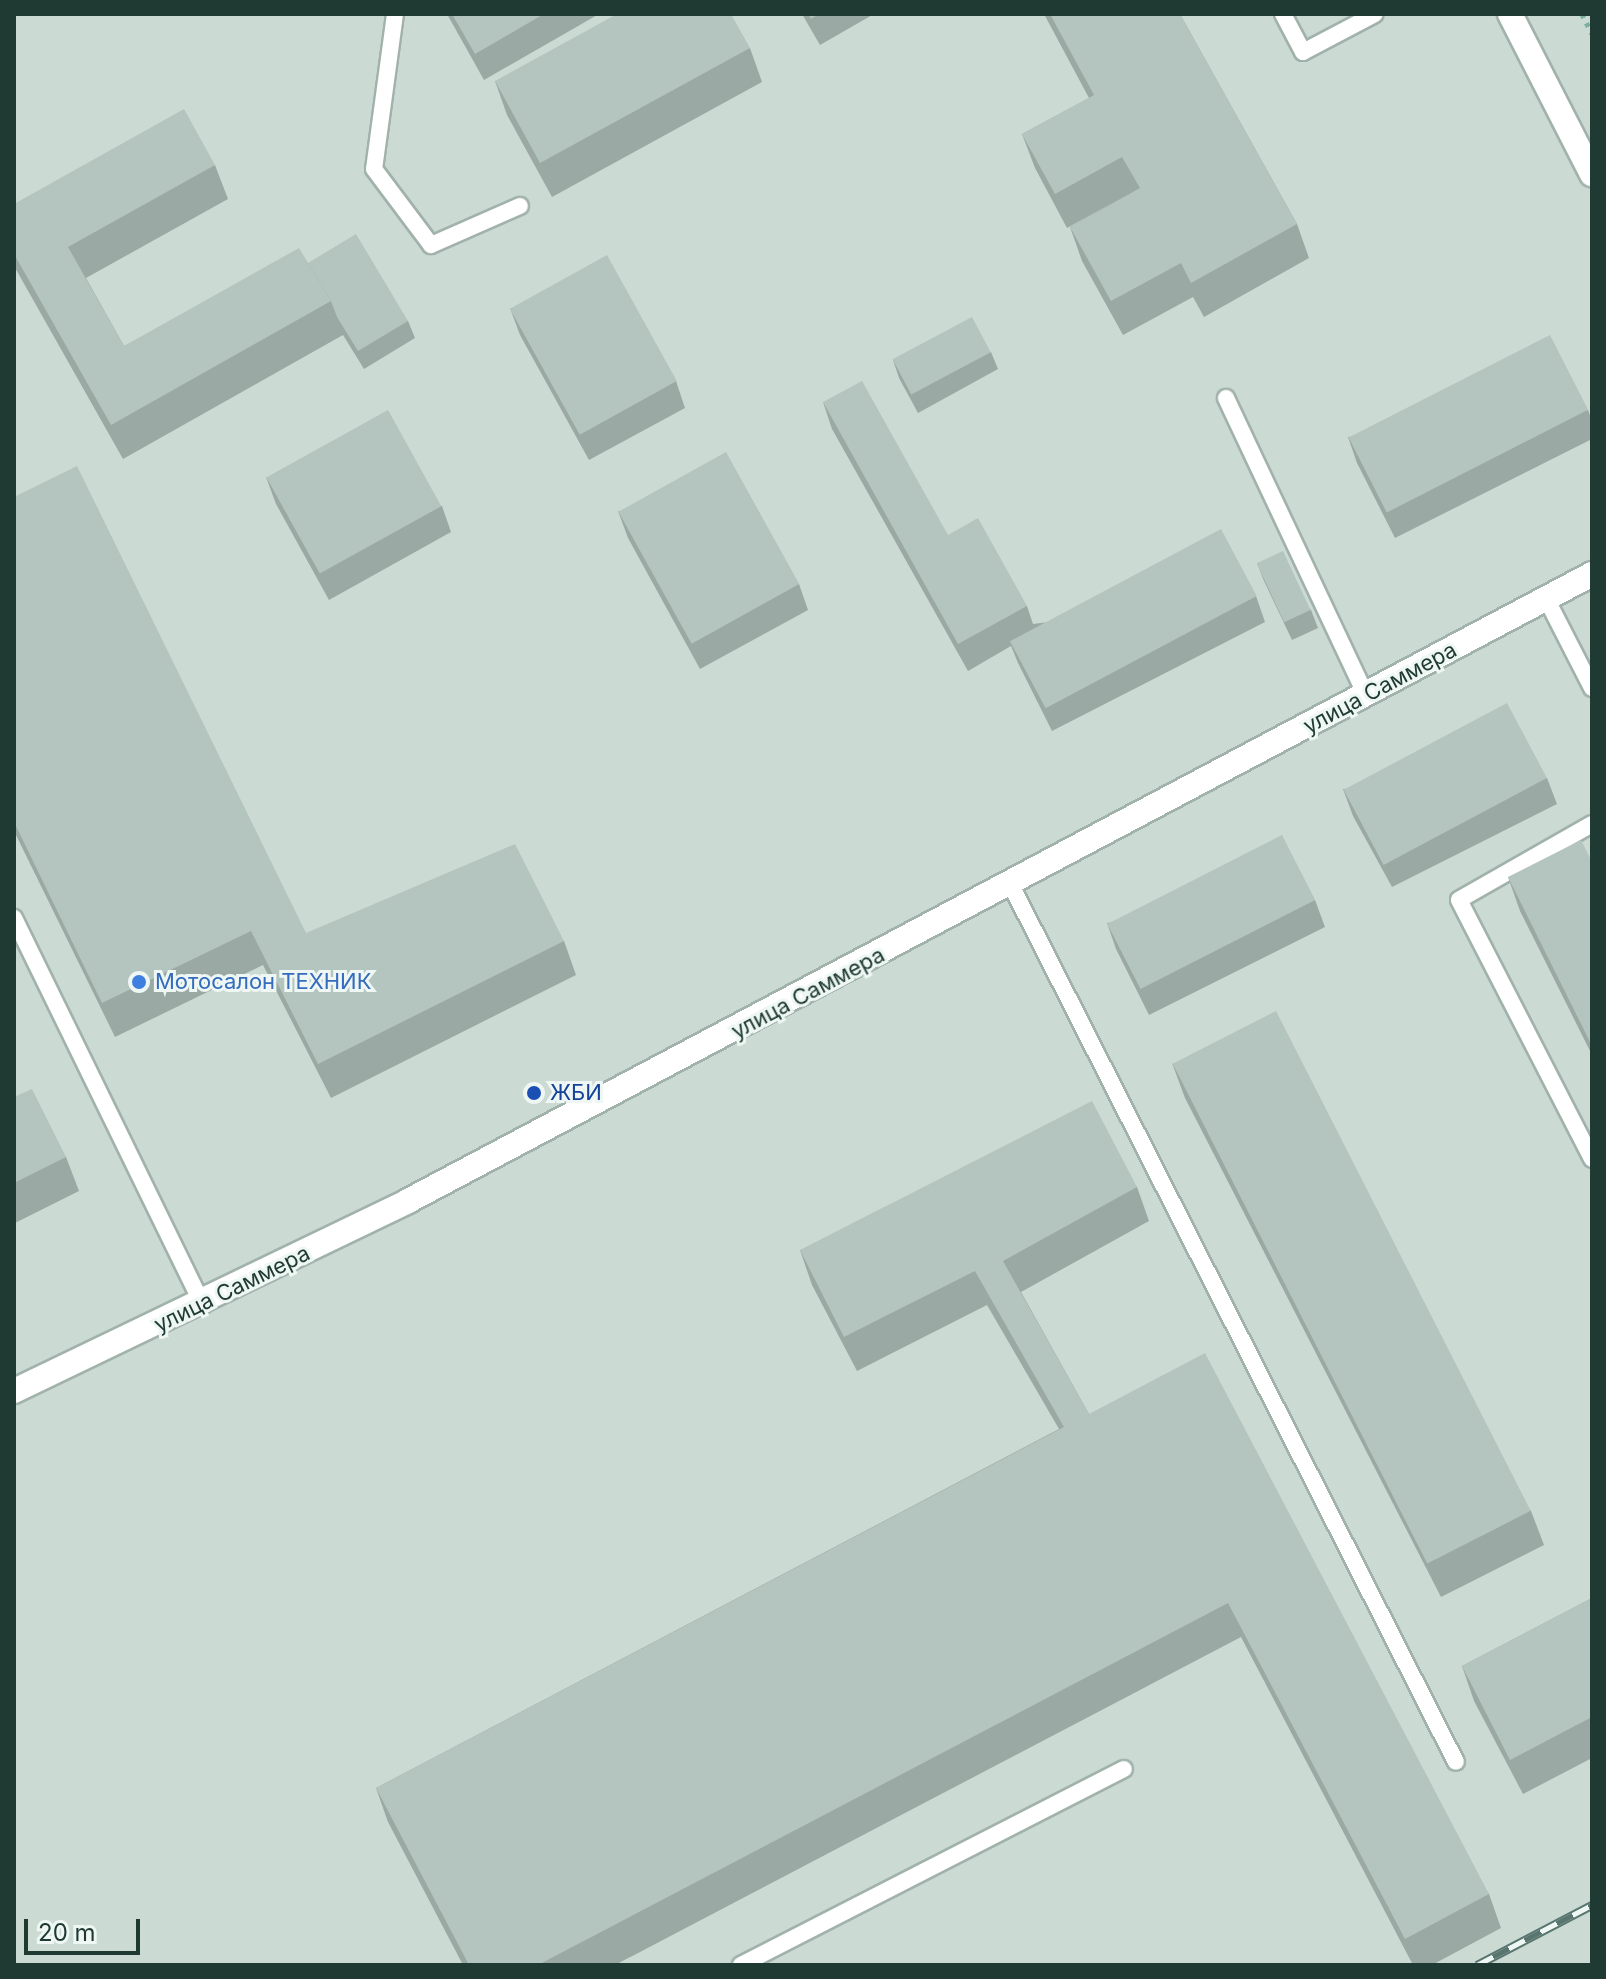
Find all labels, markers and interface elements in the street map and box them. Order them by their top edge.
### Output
street label: улица Саммера [1299,636,1461,740]
street label: улица Саммера [727,941,889,1045]
place label: Мотосалон ТЕХНИК [155,969,371,995]
marker: Мотосалон ТЕХНИК [130,973,148,991]
place label: ЖБИ [550,1080,602,1106]
marker: ЖБИ [525,1084,543,1102]
street label: улица Саммера [150,1240,314,1338]
scale bar [28,1903,144,1953]
text: 20 m [38,1918,96,1947]

